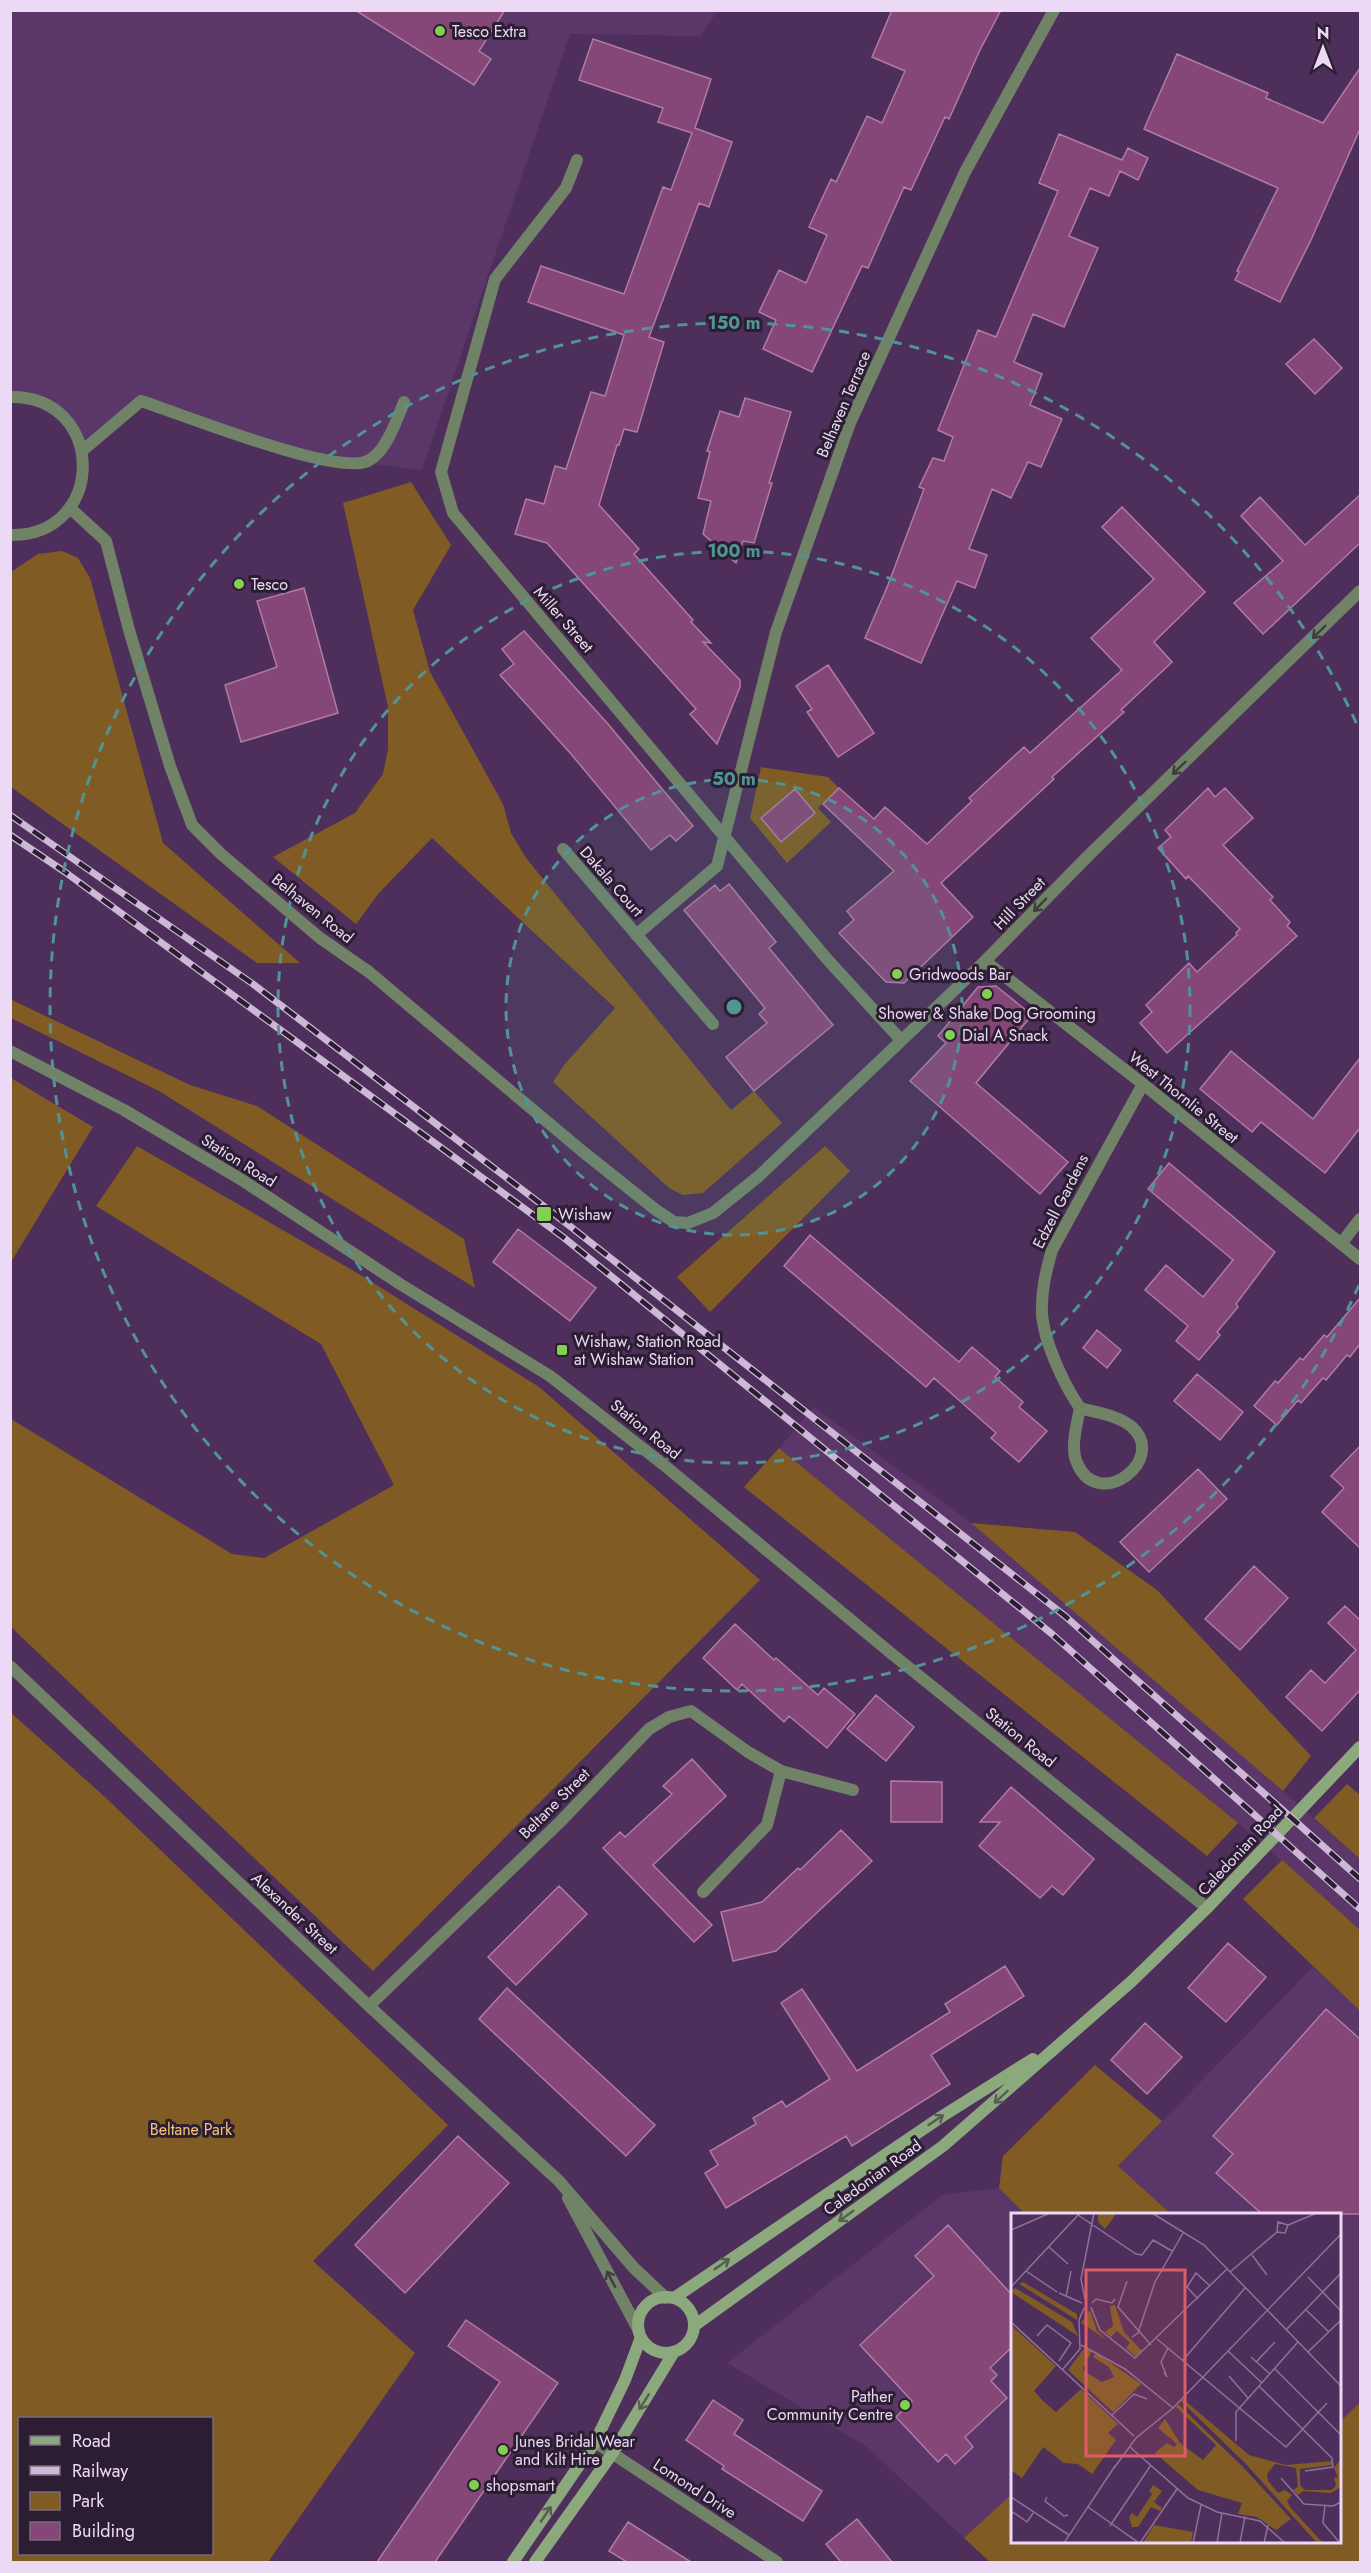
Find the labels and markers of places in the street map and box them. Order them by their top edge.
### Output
place label: Tesco Extra [452,20,526,43]
marker: Tesco Extra [433,24,447,38]
place label: Tesco [251,573,288,596]
marker: Tesco [232,577,246,591]
place label: Gridwoods Bar [909,963,1011,986]
marker: Gridwoods Bar [890,967,904,981]
marker: Shower & Shake Dog Grooming [980,987,994,1001]
centre of rings [724,997,744,1017]
place label: Shower & Shake Dog Grooming [878,1002,1096,1025]
place label: Dial A Snack [962,1024,1049,1047]
marker: Dial A Snack [943,1028,957,1042]
place label: Wishaw [558,1203,611,1226]
marker: Wishaw [535,1205,553,1223]
place label: Wishaw, Station Road at Wishaw Station [574,1330,721,1371]
marker: Wishaw, Station Road at Wishaw Station [555,1343,569,1357]
place label: Pather Community Centre [767,2385,894,2426]
marker: Pather Community Centre [898,2398,912,2412]
place label: Junes Bridal Wear and Kilt Hire [513,2430,635,2471]
marker: Junes Bridal Wear and Kilt Hire [496,2443,510,2457]
place label: shopsmart [486,2474,555,2497]
marker: shopsmart [467,2478,481,2492]

